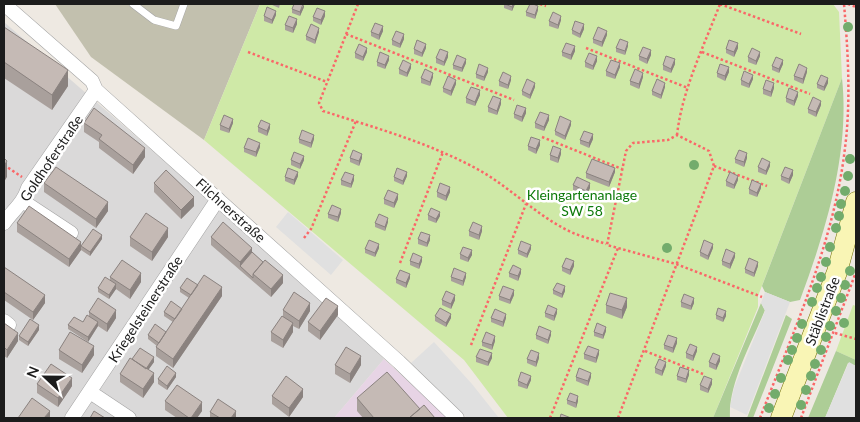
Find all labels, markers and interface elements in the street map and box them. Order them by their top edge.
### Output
street label: Goldhoferstraße [16,112,86,204]
street label: Filchnerstraße [193,174,269,246]
park label: Kleingartenanlage SW 58 [527,186,637,219]
street label: Kriegelsteinerstraße [104,253,186,365]
street label: Stäblistraße [801,274,843,348]
north arrow [20,352,70,402]
text: N [23,364,42,380]

